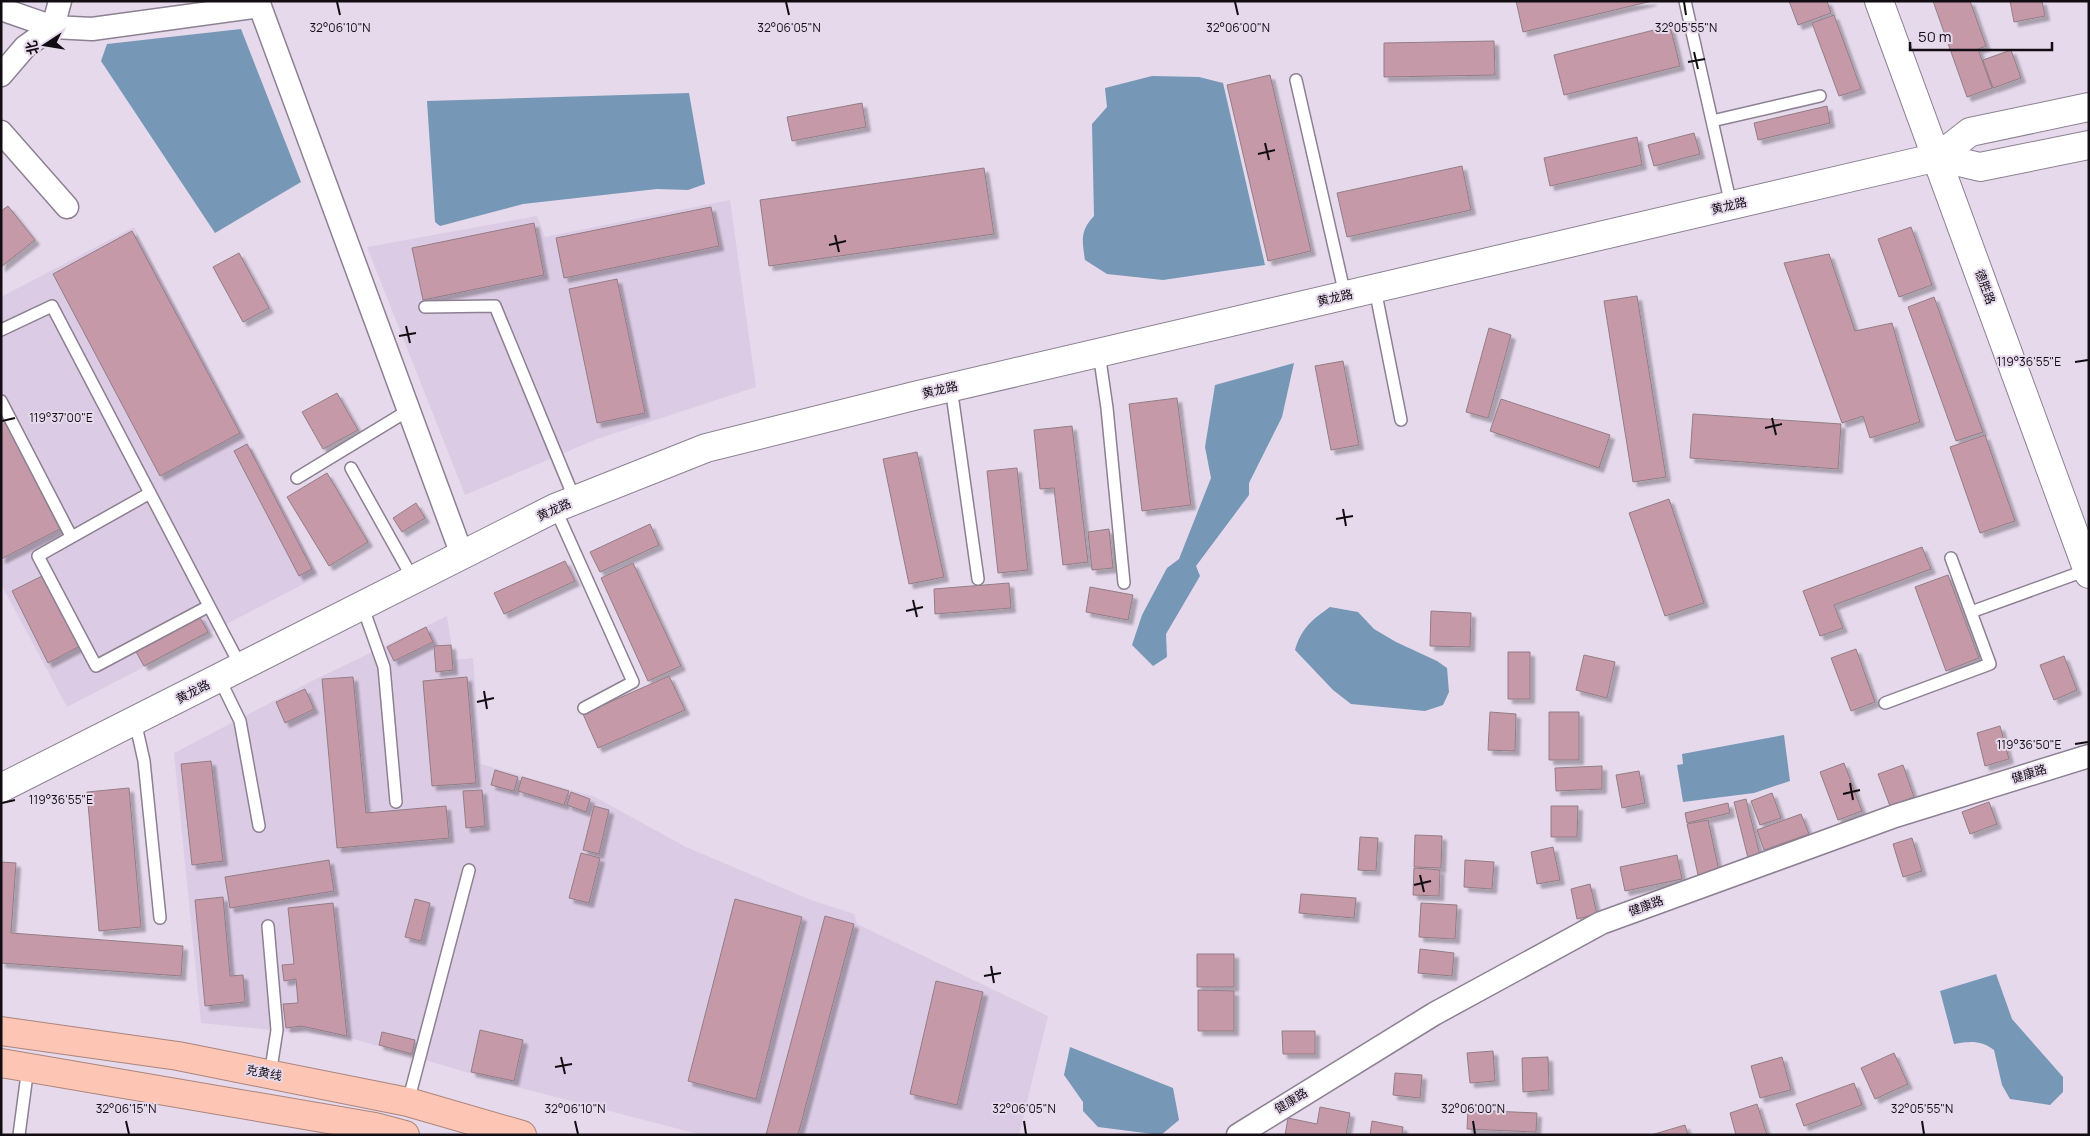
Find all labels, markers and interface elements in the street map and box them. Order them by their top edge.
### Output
text: 32°06'10"N [309,19,371,36]
text: 32°06'05"N [757,19,821,36]
text: 32°06'00"N [1206,19,1270,36]
text: 32°05'55"N [1655,19,1717,36]
north arrow [20,20,70,70]
scale bar [1910,20,2052,52]
text: 50 m [1918,26,1952,47]
text: 北 [21,39,43,57]
street label: 黄龙路 [1709,193,1748,218]
street label: 德胜路 [1971,267,2000,307]
street label: 黄龙路 [1315,285,1354,310]
text: 119°36'55"E [1997,353,2061,370]
street label: 黄龙路 [920,377,959,402]
text: 119°37'00"E [29,409,93,426]
street label: 黄龙路 [534,494,574,525]
street label: 黄龙路 [173,676,213,707]
text: 119°36'50"E [1997,736,2061,753]
street label: 健康路 [2009,760,2049,787]
text: 119°36'55"E [29,791,93,808]
street label: 健康路 [1626,891,1666,920]
street label: 克黄线 [245,1061,283,1084]
street label: 健康路 [1271,1084,1311,1117]
text: 32°06'15"N [96,1100,156,1117]
text: 32°06'10"N [544,1100,606,1117]
text: 32°06'05"N [992,1100,1056,1117]
text: 32°06'00"N [1441,1100,1505,1117]
text: 32°05'55"N [1891,1100,1953,1117]

